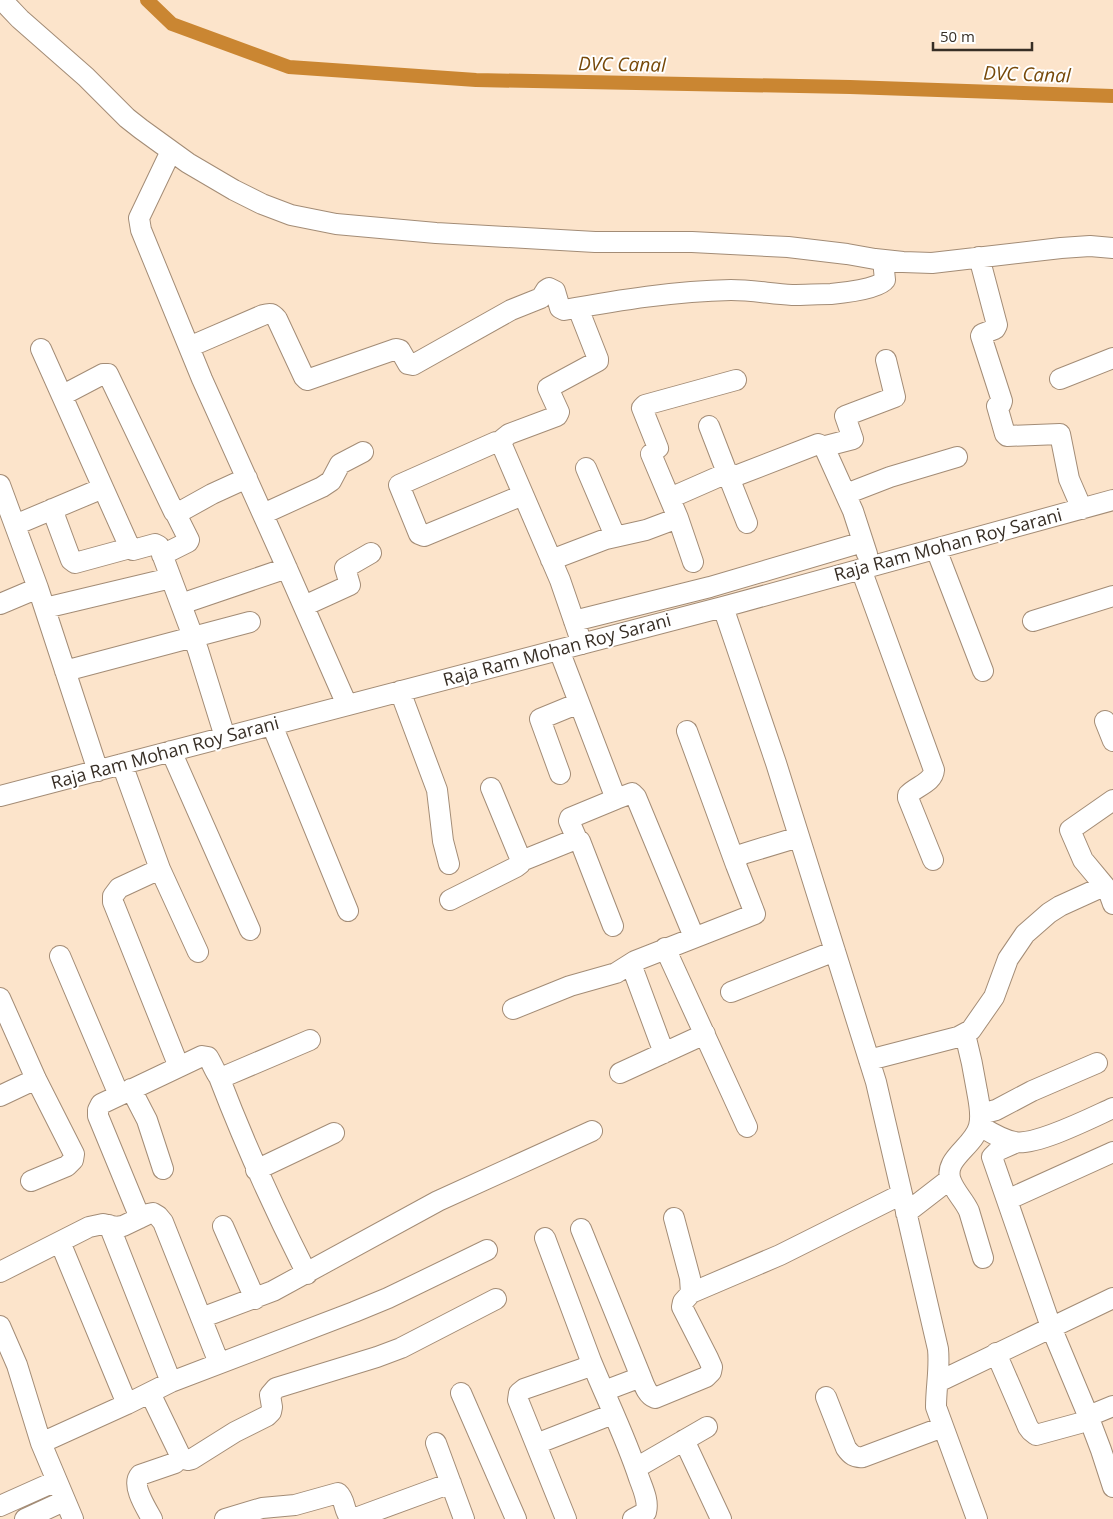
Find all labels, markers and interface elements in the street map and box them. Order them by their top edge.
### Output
scale bar [933,20,1032,52]
text: 50 m [940,26,975,46]
water label: DVC Canal [578,50,667,78]
water label: DVC Canal [983,59,1072,89]
street label: Raja Ram Mohan Roy Sarani [831,502,1064,586]
street label: Raja Ram Mohan Roy Sarani [440,607,673,691]
street label: Raja Ram Mohan Roy Sarani [48,710,281,794]

